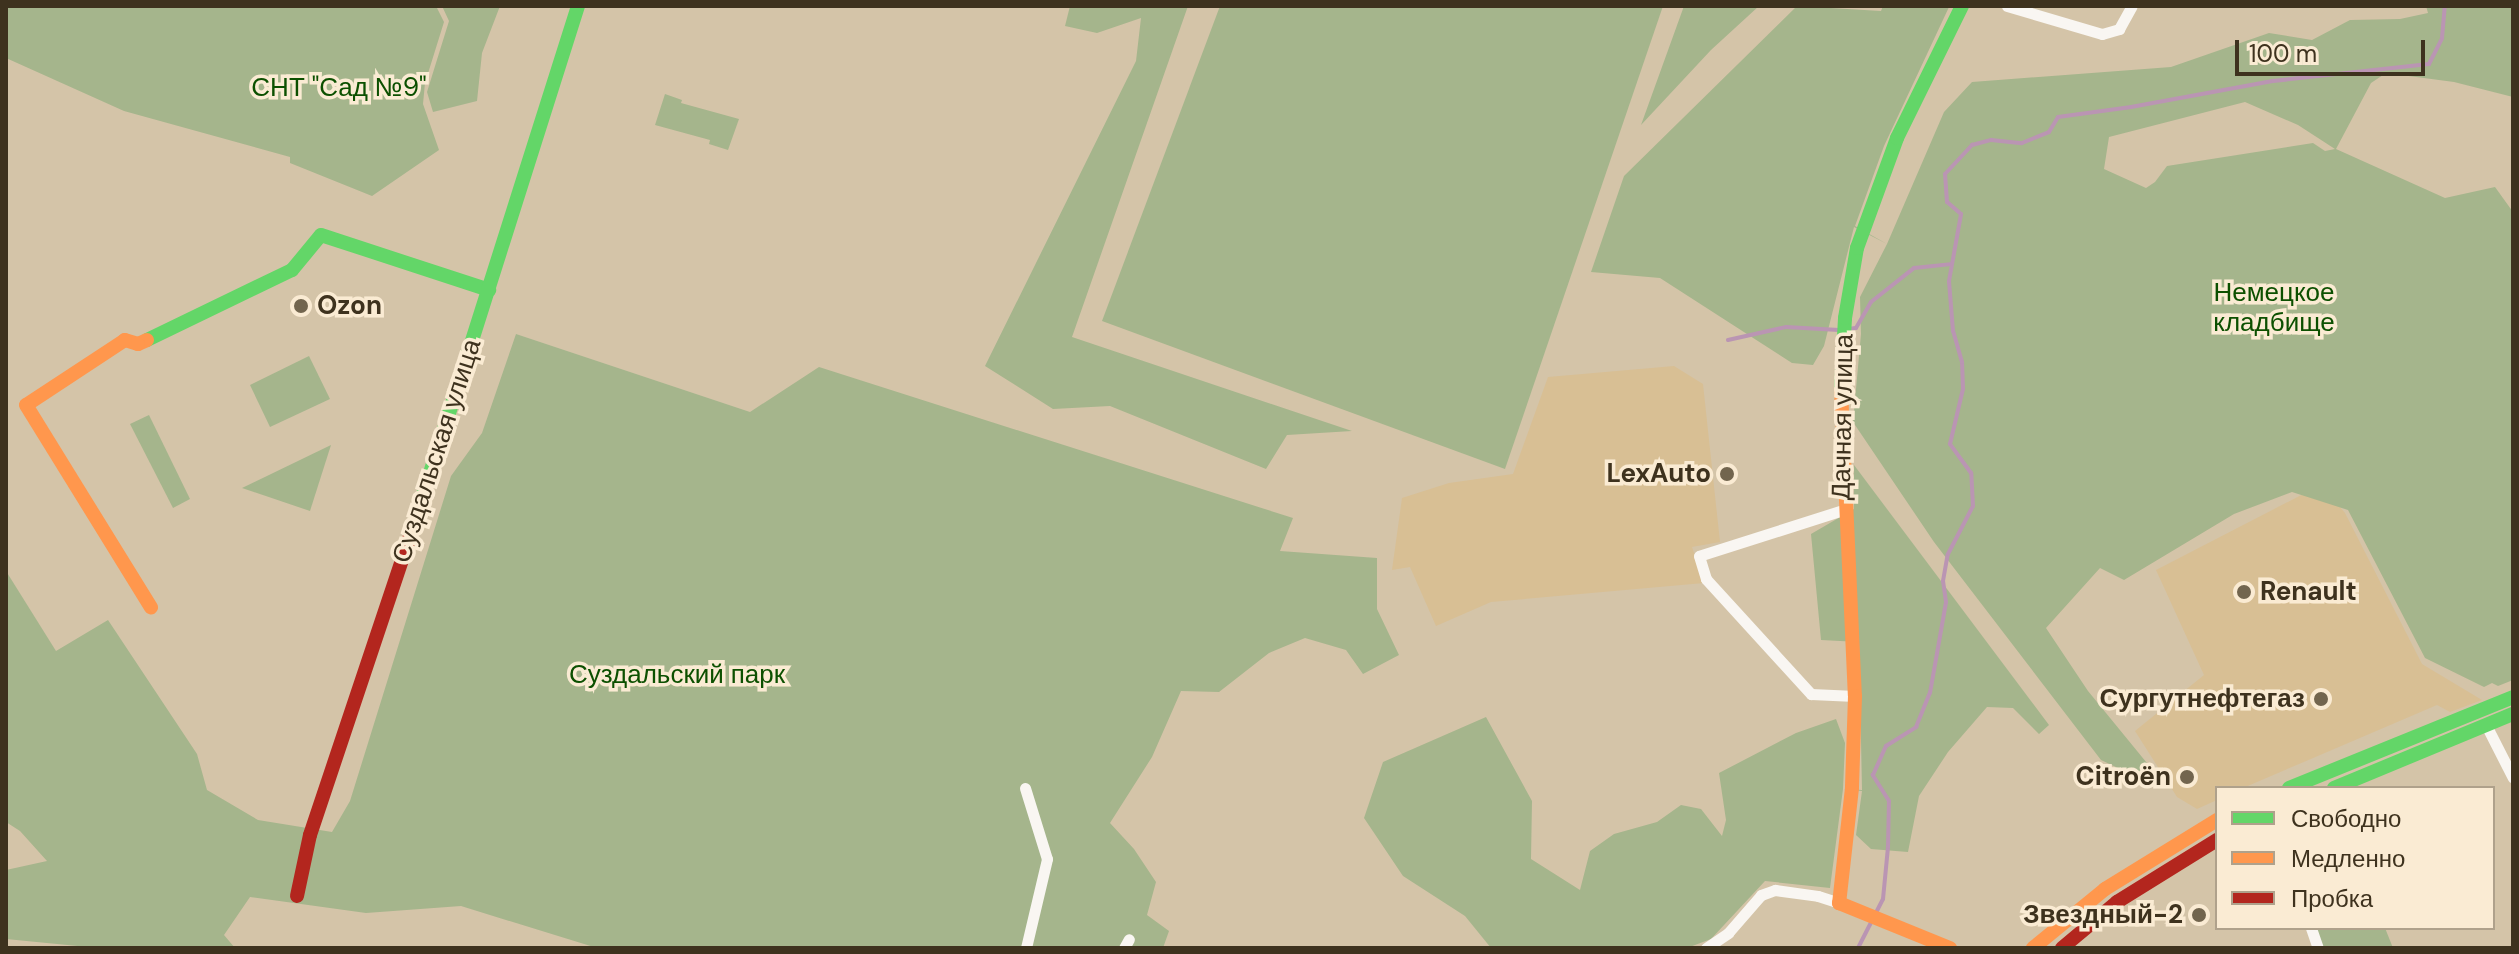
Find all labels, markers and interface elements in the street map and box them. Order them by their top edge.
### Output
scale bar [2239,24,2429,74]
text: 100 m [2249,38,2317,69]
park label: СНТ "Сад №9" [251,72,427,104]
park label: Немецкое кладбище [2213,277,2335,338]
place label: Ozon [317,290,382,322]
marker: Ozon [292,297,310,315]
street label: Дачная улица [1826,334,1860,500]
street label: Суздальская улица [386,335,488,567]
place label: LexAuto [1607,458,1711,490]
marker: LexAuto [1718,465,1736,483]
place label: Renault [2260,576,2357,608]
marker: Renault [2235,583,2253,601]
park label: Суздальский парк [569,659,785,691]
place label: Сургутнефтегаз [2100,683,2305,715]
marker: Сургутнефтегаз [2312,690,2330,708]
place label: Citroën [2075,761,2171,793]
marker: Citroën [2178,768,2196,786]
legend [2215,786,2495,930]
text: Свободно [2291,803,2401,834]
text: Медленно [2291,843,2405,874]
text: Пробка [2291,883,2373,914]
place label: Звездный-2 [2023,899,2183,931]
marker: Звездный-2 [2190,906,2208,924]

